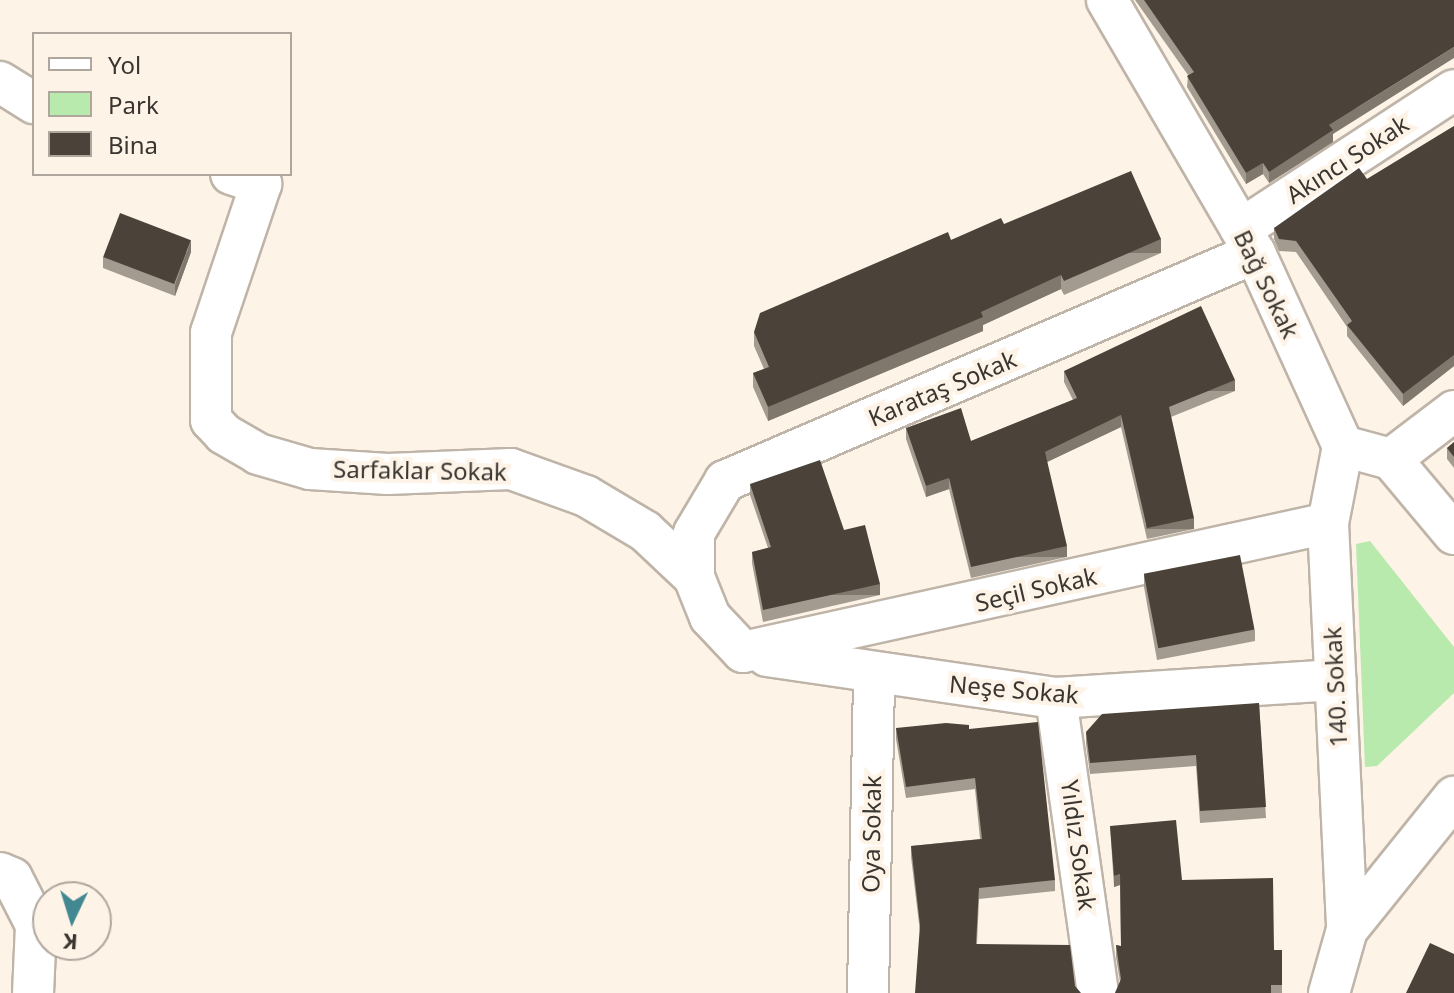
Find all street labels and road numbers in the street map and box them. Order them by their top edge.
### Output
street label: Akıncı Sokak [1280,109,1414,209]
street label: Bağ Sokak [1228,225,1306,343]
street label: Karataş Sokak [864,344,1020,432]
street label: Sarfaklar Sokak [333,454,507,486]
street label: Seçil Sokak [973,561,1099,617]
street label: 140. Sokak [1317,626,1353,748]
street label: Neşe Sokak [948,669,1080,709]
street label: Oya Sokak [856,775,886,893]
street label: Yıldız Sokak [1056,778,1102,912]

